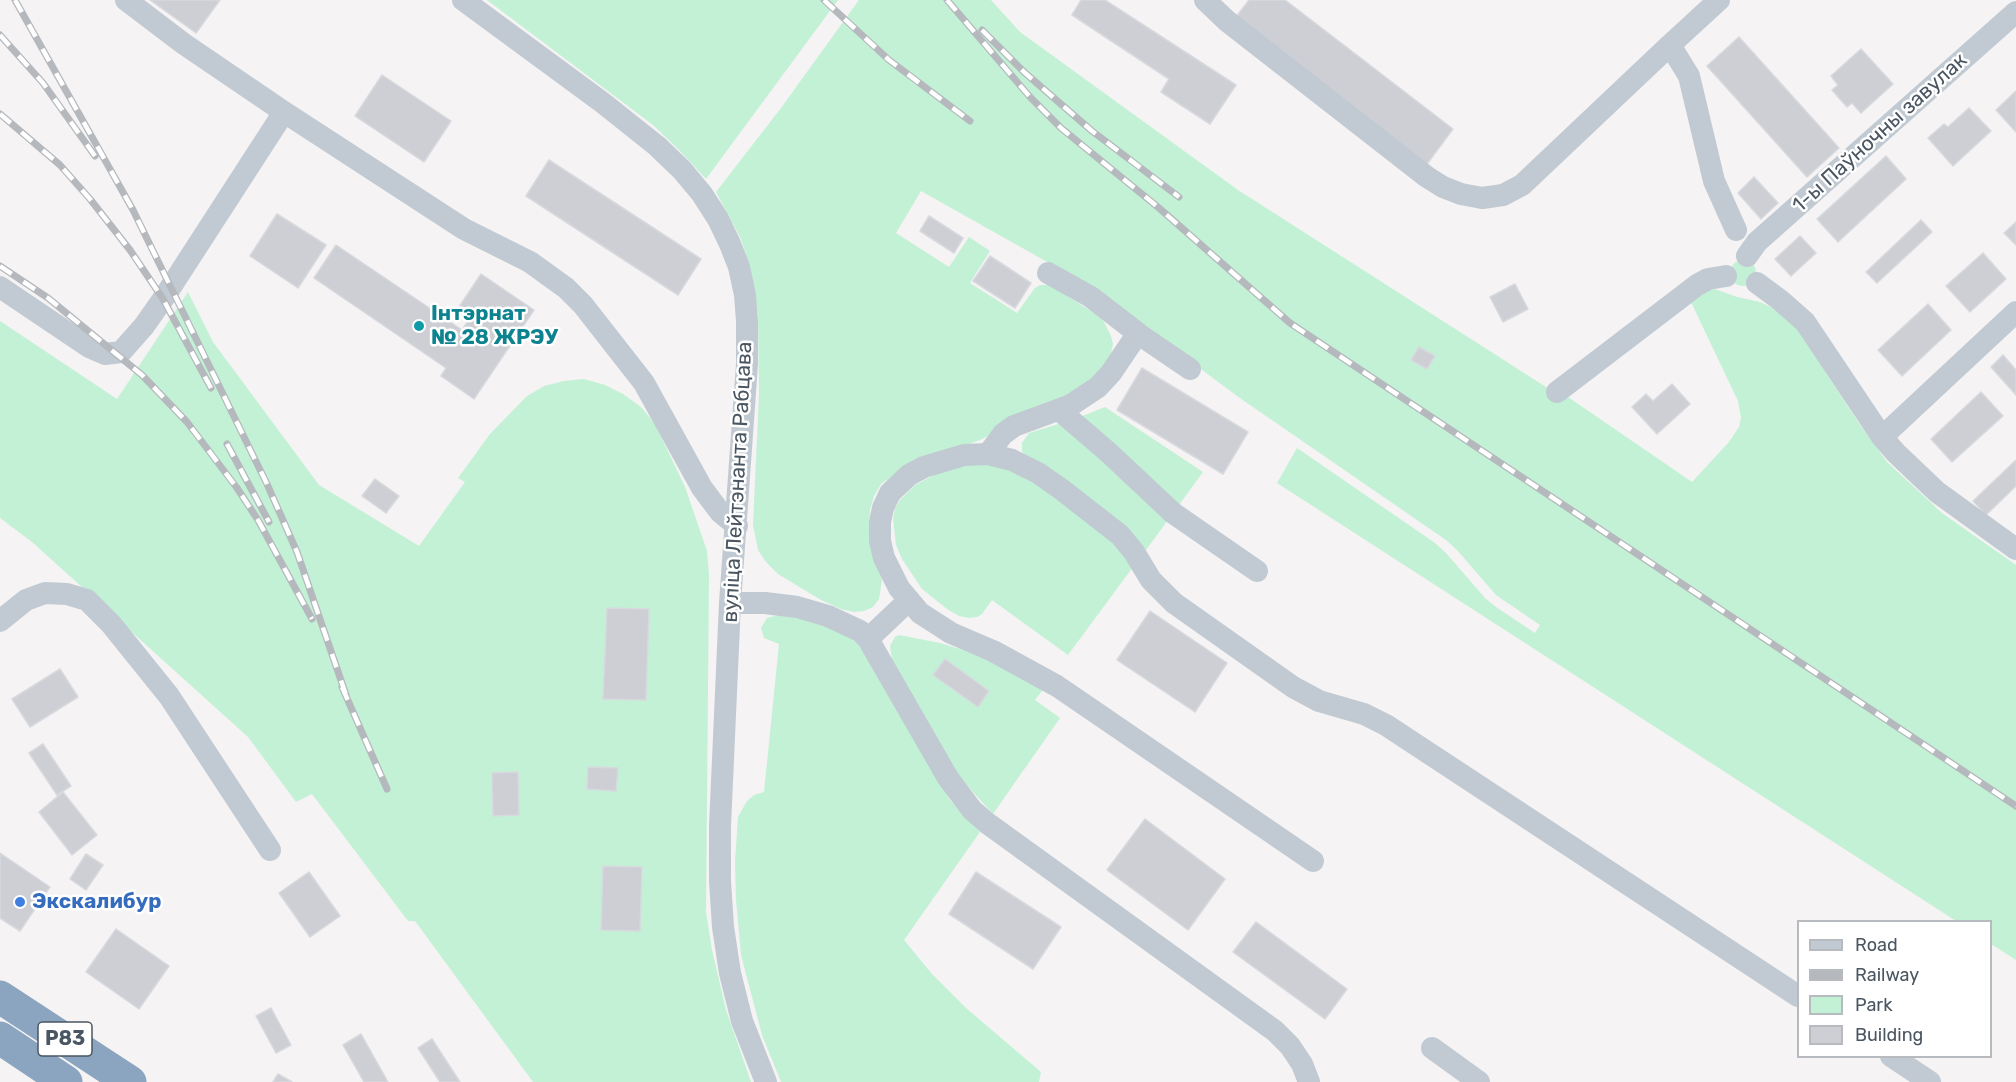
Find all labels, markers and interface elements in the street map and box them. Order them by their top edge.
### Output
street label: 1-ы Паўночны завулак [1787,48,1973,218]
place label: Інтэрнат № 28 ЖРЭУ [431,301,558,351]
marker: Інтэрнат № 28 ЖРЭУ [412,319,426,333]
street label: вуліца Лейтэнанта Рабцава [718,341,758,623]
place label: Экскалибур [32,889,161,915]
marker: Экскалибур [13,895,27,909]
legend [1797,920,1992,1058]
text: Road [1855,934,1898,956]
text: Railway [1855,964,1919,986]
text: Park [1855,994,1892,1016]
road number: Р83 [38,1022,92,1056]
text: Building [1855,1024,1923,1046]

